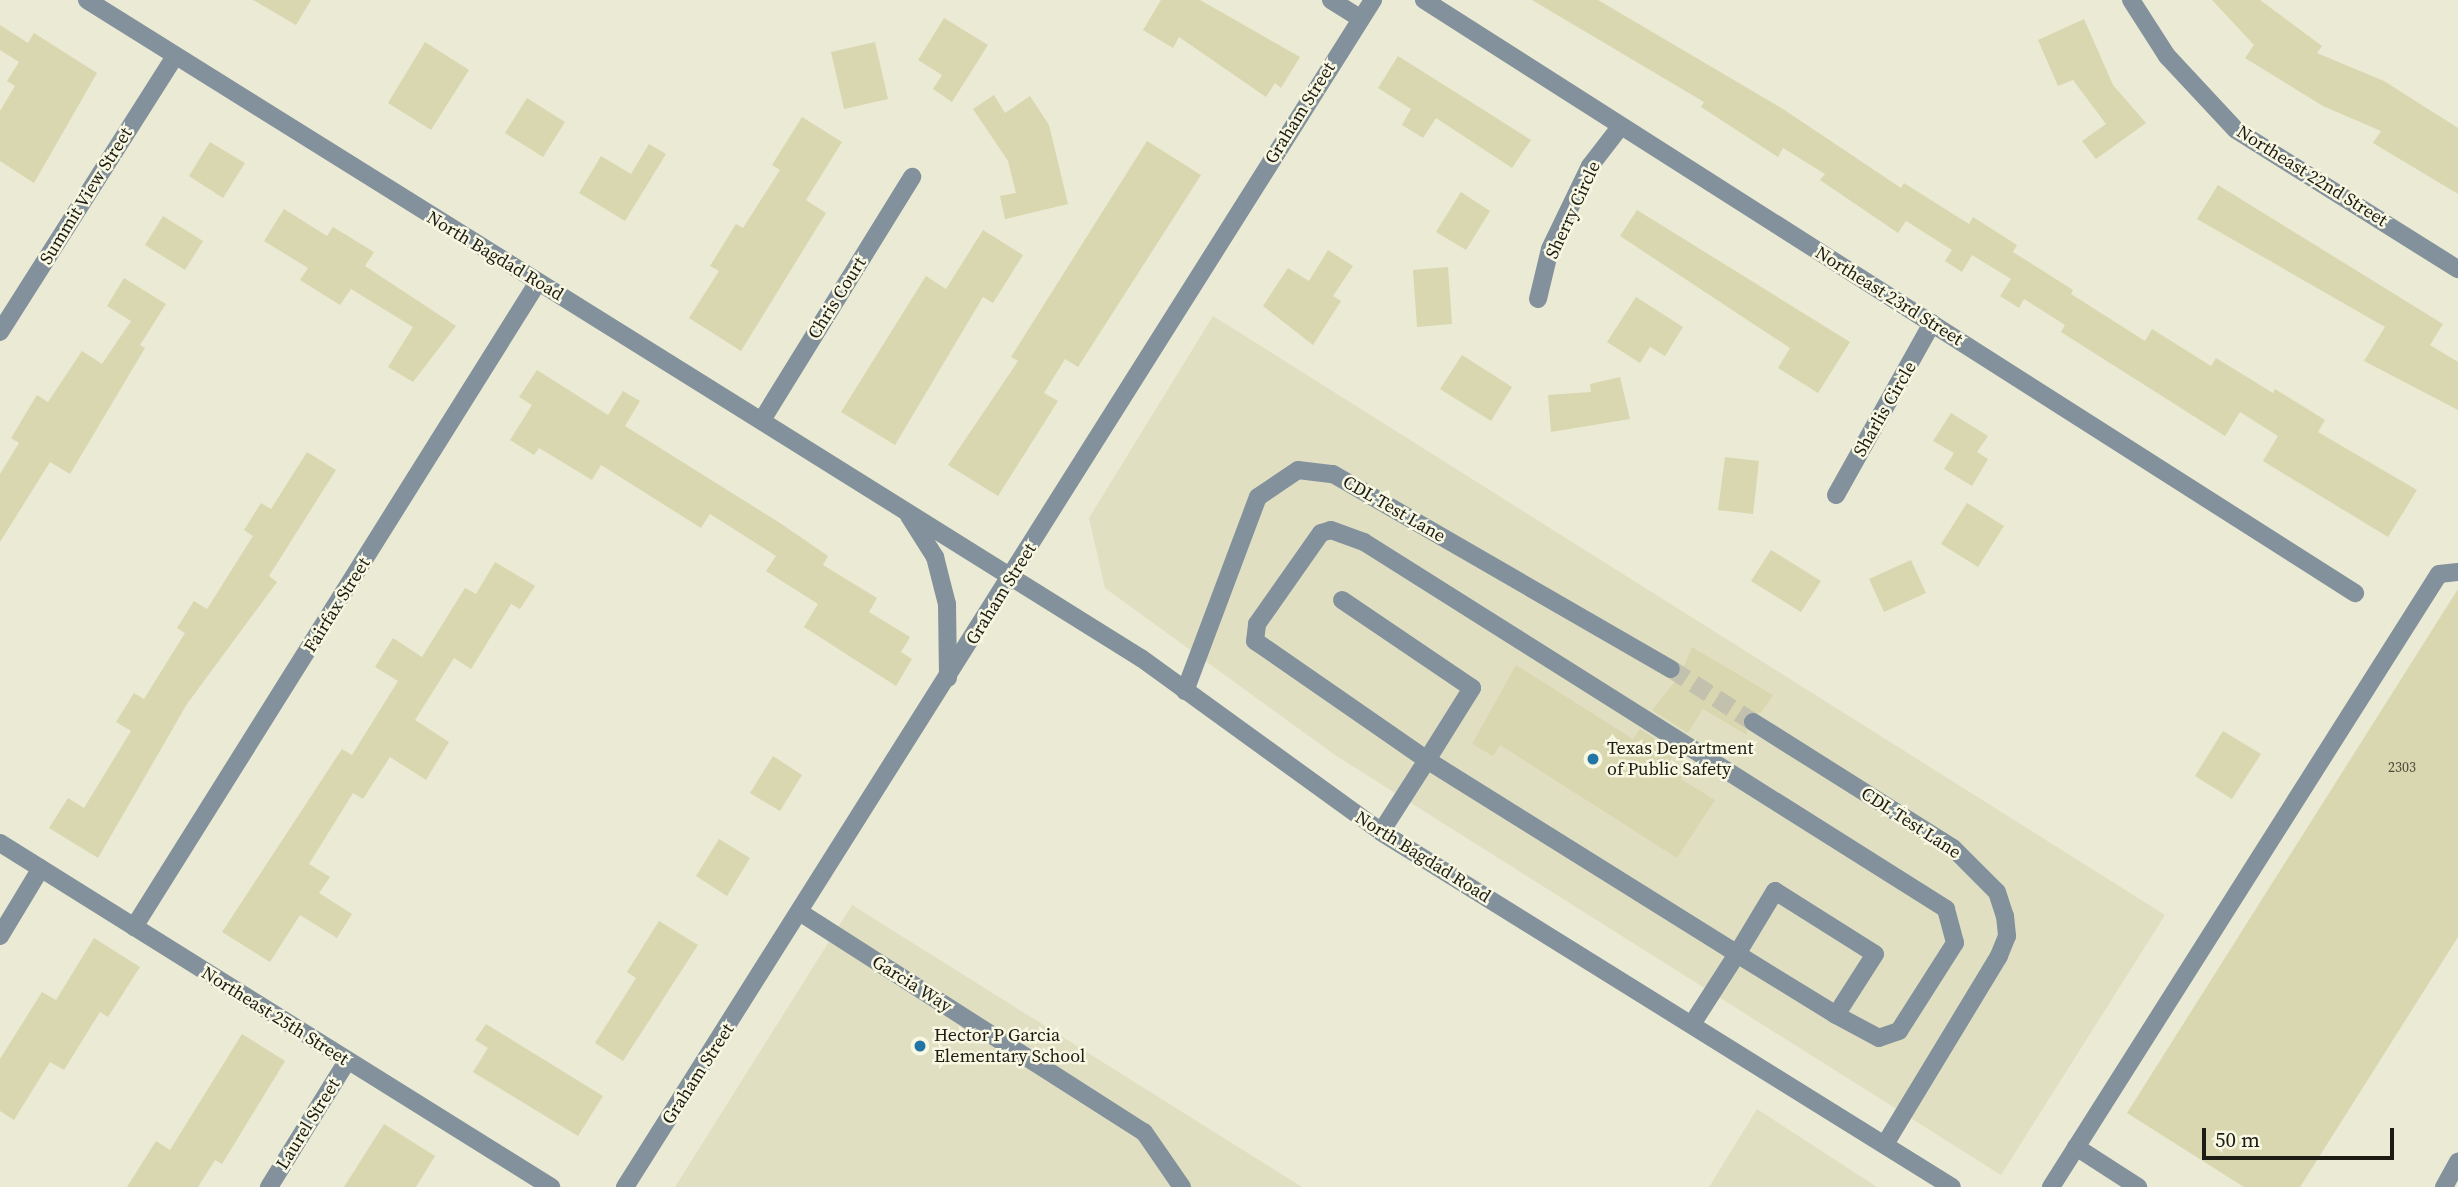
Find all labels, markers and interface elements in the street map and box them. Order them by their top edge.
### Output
street label: Graham Street [1260,58,1340,168]
street label: Northeast 22nd Street [2233,121,2391,231]
street label: Summit View Street [35,123,137,269]
street label: Sherry Circle [1541,158,1605,262]
street label: North Bagdad Road [423,207,567,305]
street label: Northeast 23rd Street [1811,242,1967,350]
street label: Chris Court [803,253,871,343]
street label: Sharlis Circle [1849,358,1921,460]
street label: CDL Test Lane [1339,471,1449,547]
street label: Graham Street [961,539,1041,649]
street label: Fairfax Street [299,554,375,656]
place label: Texas Department of Public Safety [1607,738,1753,780]
marker: Texas Department of Public Safety [1585,751,1601,767]
house number: 2303 [2388,759,2416,775]
street label: CDL Test Lane [1857,783,1965,863]
street label: North Bagdad Road [1351,807,1495,907]
street label: Garcia Way [868,951,956,1017]
street label: Northeast 25th Street [198,962,352,1070]
street label: Graham Street [657,1020,739,1128]
place label: Hector P Garcia Elementary School [934,1025,1085,1068]
marker: Hector P Garcia Elementary School [912,1038,928,1054]
street label: Laurel Street [272,1075,344,1173]
scale bar [2206,1114,2398,1158]
text: 50 m [2215,1125,2260,1154]

